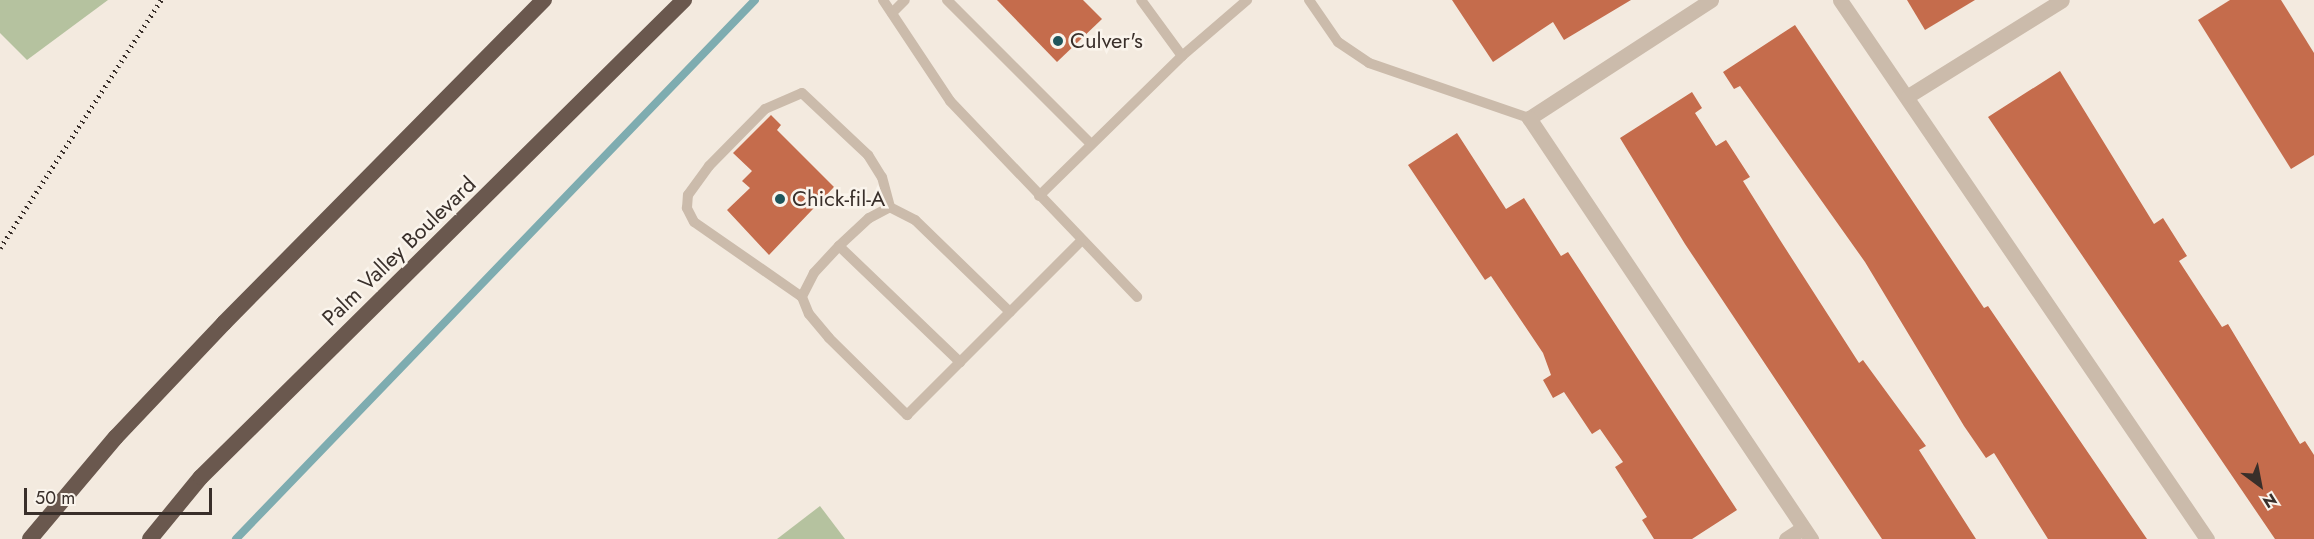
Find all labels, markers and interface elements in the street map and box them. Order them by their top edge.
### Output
place label: Culver's [1070,28,1143,54]
marker: Culver's [1051,34,1065,48]
street label: Palm Valley Boulevard [317,171,481,331]
place label: Chick-fil-A [792,186,885,212]
marker: Chick-fil-A [773,192,787,206]
north arrow [2230,455,2290,515]
scale bar [27,476,214,514]
text: 50 m [35,485,75,511]
text: N [2258,488,2281,514]

